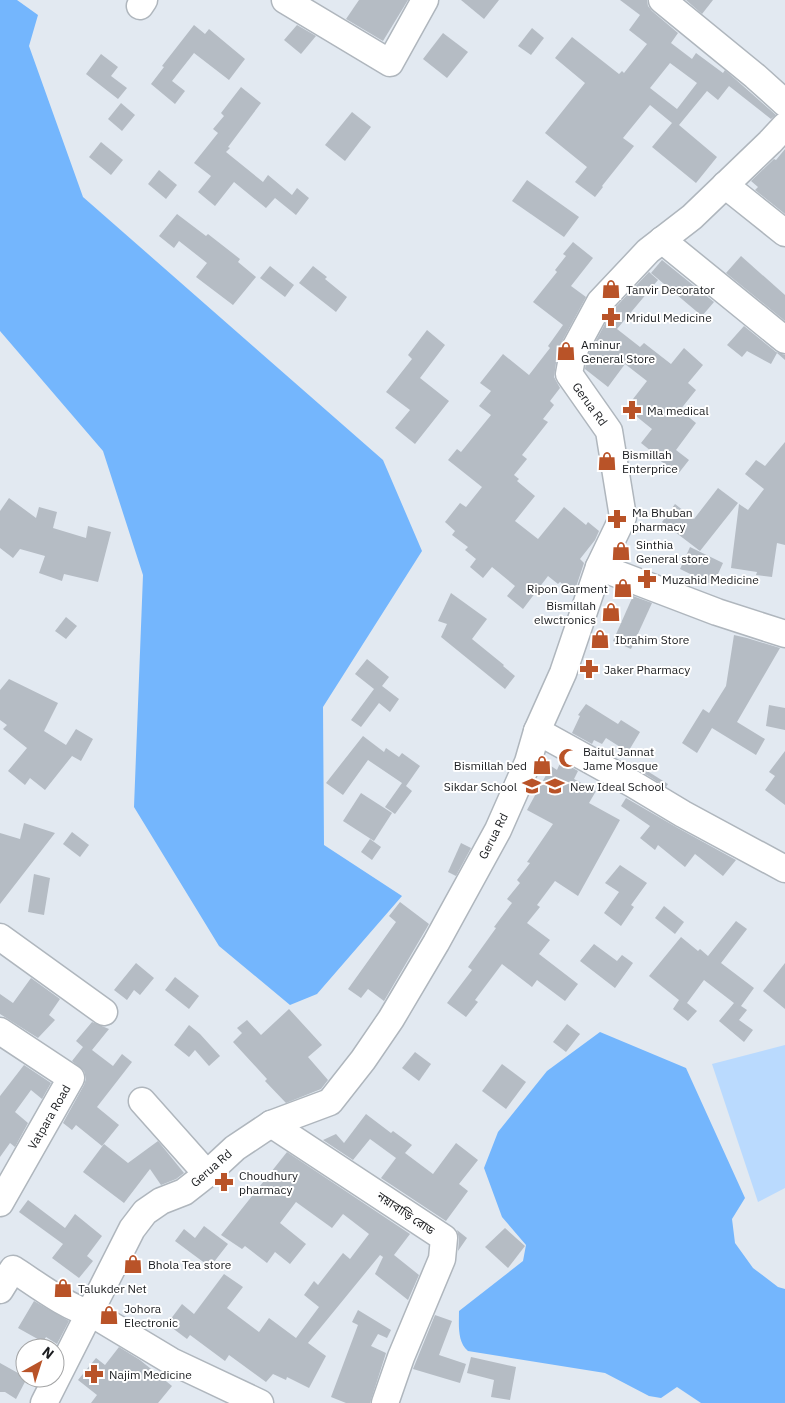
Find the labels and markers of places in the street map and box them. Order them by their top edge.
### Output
shop icon: Tanvir Decorator [600,278,622,300]
place label: Tanvir Decorator [626,282,715,297]
pharmacy icon: Mridul Medicine [600,306,622,328]
place label: Mridul Medicine [626,310,712,325]
place label: Aminur General Store [581,337,655,366]
shop icon: Aminur General Store [555,340,577,362]
pharmacy icon: Ma medical [621,399,643,421]
place label: Ma medical [647,403,709,418]
place label: Bismillah Enterprice [622,447,678,476]
shop icon: Bismillah Enterprice [596,450,618,472]
place label: Ma Bhuban pharmacy [632,505,693,534]
pharmacy icon: Ma Bhuban pharmacy [606,508,628,530]
place label: Sinthia General store [636,537,709,566]
shop icon: Sinthia General store [610,540,632,562]
pharmacy icon: Muzahid Medicine [636,568,658,590]
place label: Muzahid Medicine [662,572,759,587]
shop icon: Ripon Garment [612,577,634,599]
place label: Ripon Garment [527,581,608,596]
place label: Bismillah elwctronics [534,598,596,627]
shop icon: Bismillah elwctronics [600,601,622,623]
shop icon: Ibrahim Store [589,628,611,650]
place label: Ibrahim Store [615,632,690,647]
pharmacy icon: Jaker Pharmacy [578,658,600,680]
place label: Jaker Pharmacy [604,662,690,677]
place label: Baitul Jannat Jame Mosque [583,744,659,773]
mosque icon: Baitul Jannat Jame Mosque [557,747,579,769]
shop icon: Bismillah bed [531,754,553,776]
place label: Bismillah bed [454,758,527,773]
school or university icon: Sikdar School [521,775,543,797]
school or university icon: New Ideal School [544,775,566,797]
place label: Sikdar School [444,779,517,794]
place label: New Ideal School [570,779,664,794]
place label: Choudhury pharmacy [239,1168,298,1197]
pharmacy icon: Choudhury pharmacy [213,1171,235,1193]
shop icon: Bhola Tea store [122,1253,144,1275]
place label: Bhola Tea store [148,1257,232,1272]
shop icon: Talukder Net [52,1277,74,1299]
place label: Talukder Net [78,1281,147,1296]
place label: Johora Electronic [124,1301,178,1330]
shop icon: Johora Electronic [98,1304,120,1326]
pharmacy icon: Najim Medicine [83,1363,105,1385]
place label: Najim Medicine [109,1367,192,1382]

